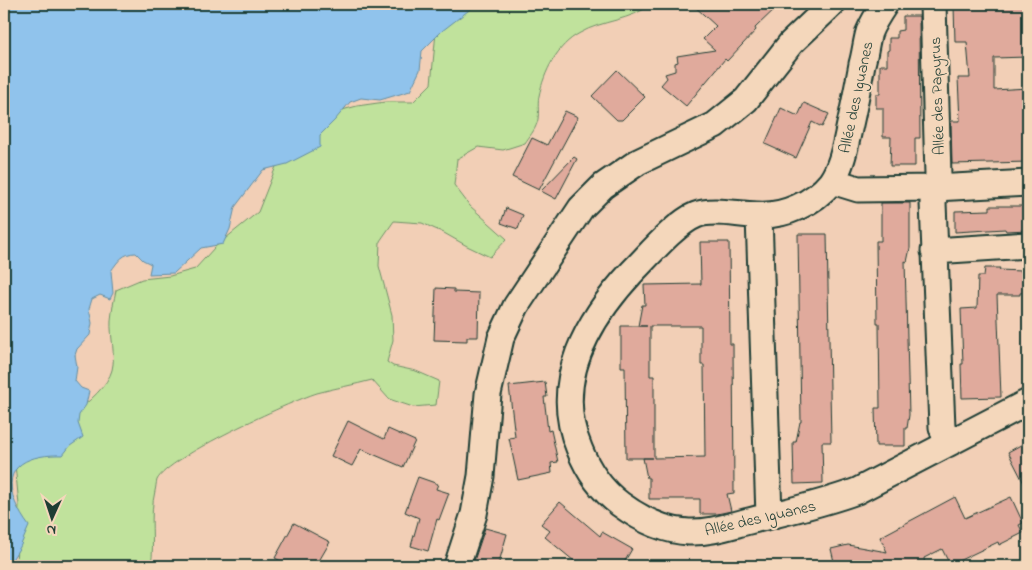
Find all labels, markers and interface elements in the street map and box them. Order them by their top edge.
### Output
street label: Allée des Papyrus [924,36,952,156]
street label: Allée des Iguanes [833,39,881,156]
north arrow [28,492,78,542]
street label: Allée des Iguanes [702,494,819,543]
text: N [46,519,57,540]

